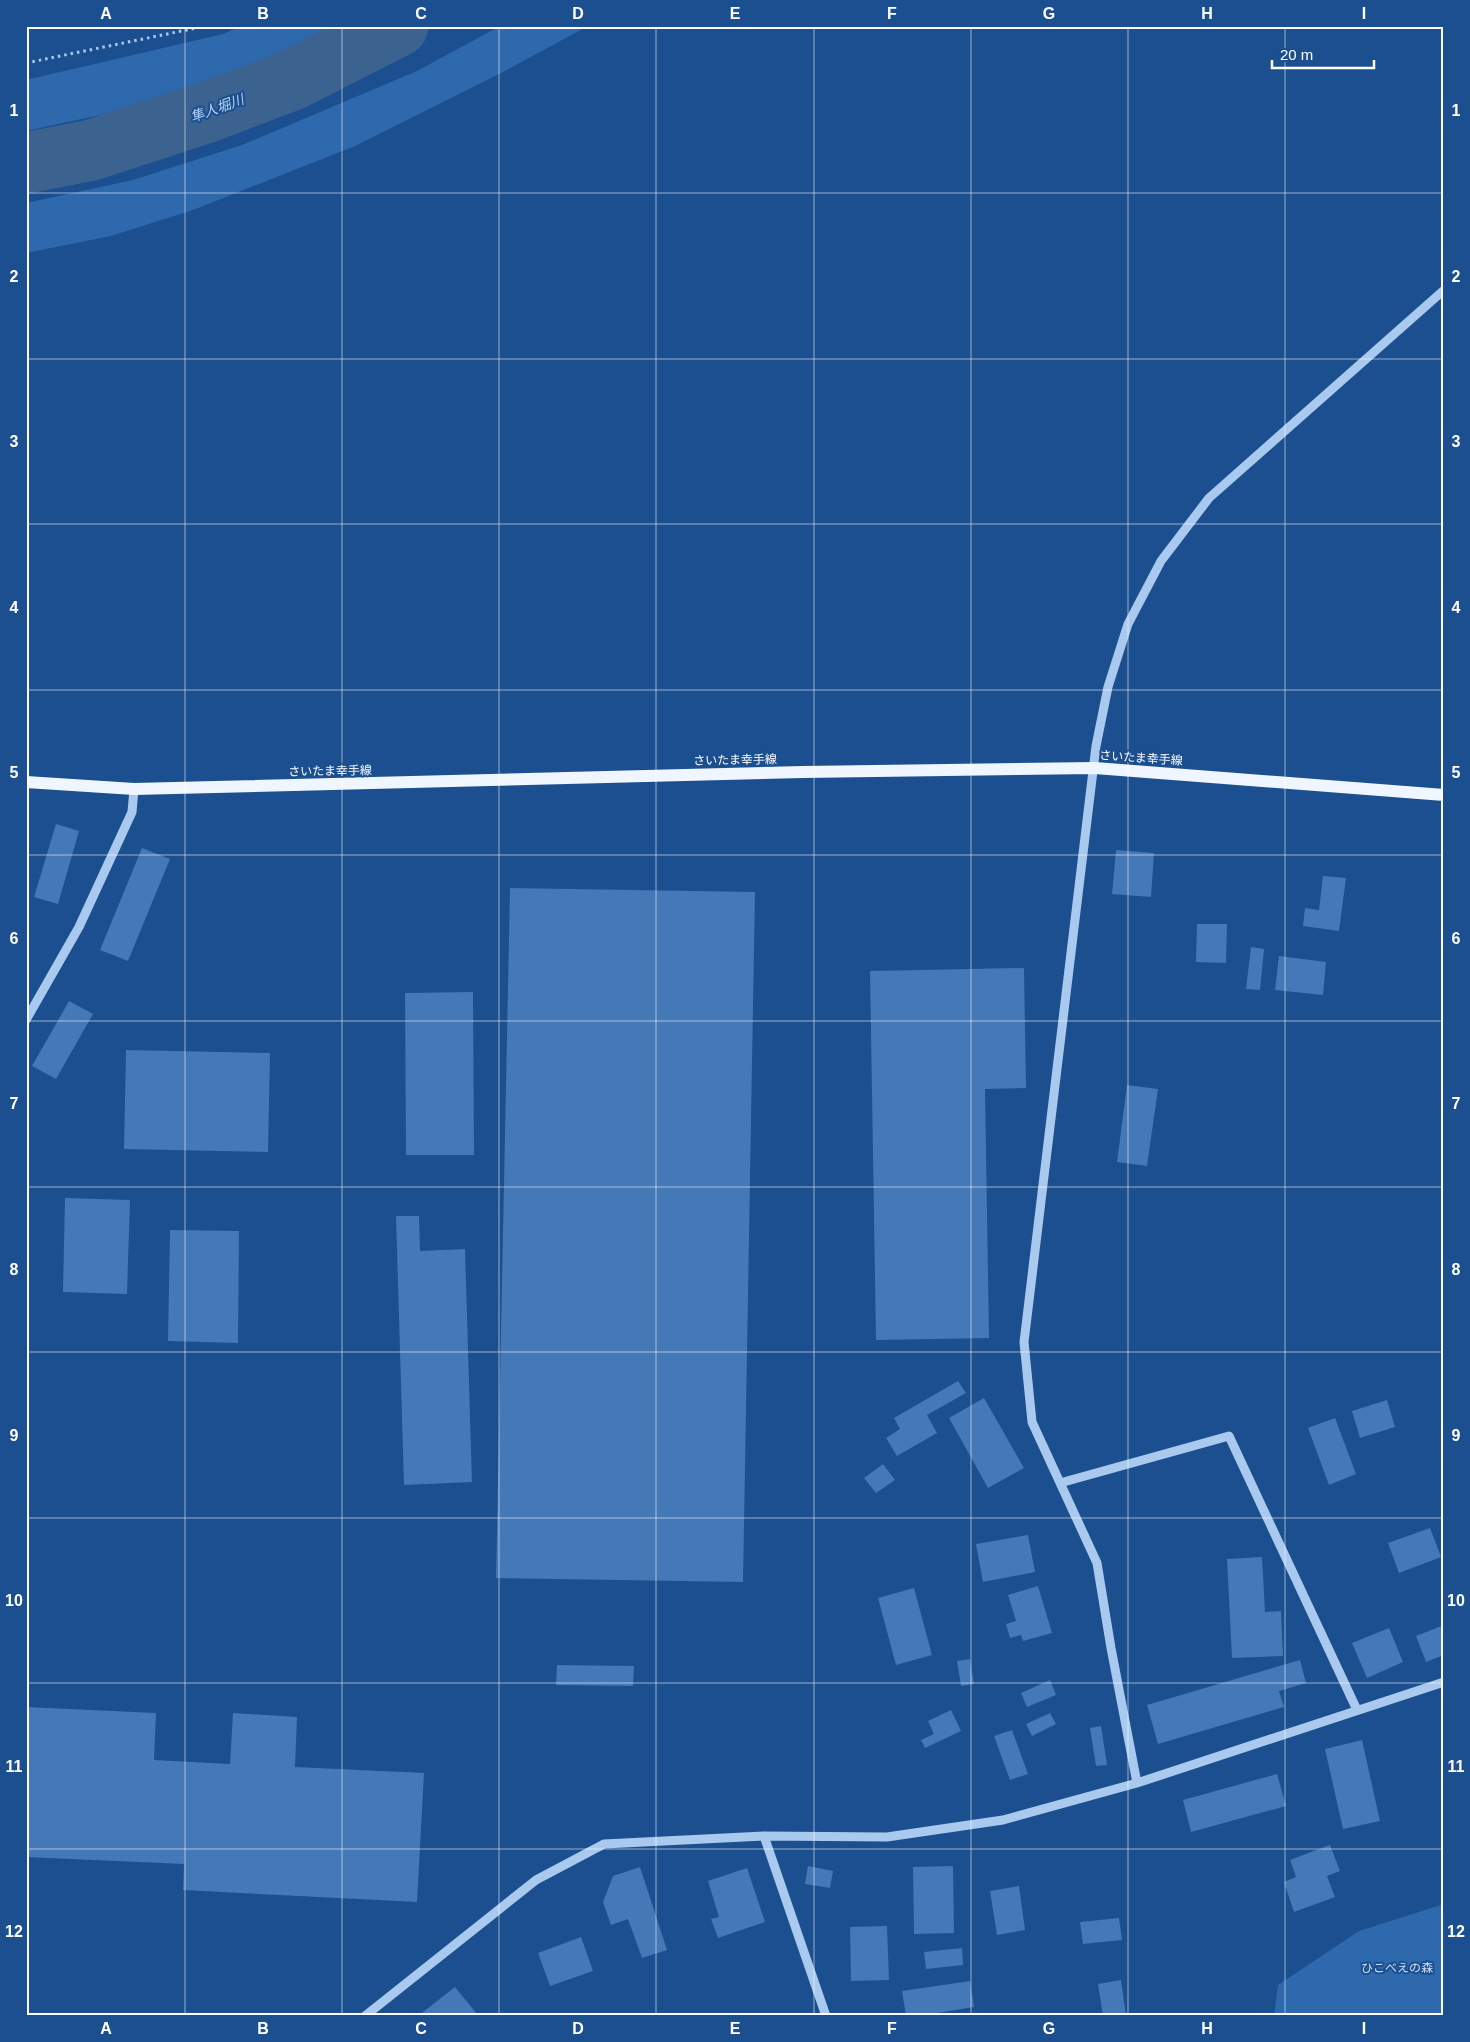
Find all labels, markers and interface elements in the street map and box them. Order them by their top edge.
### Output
text: A [100,5,112,22]
text: B [257,5,269,22]
text: C [415,5,427,22]
text: D [572,5,584,22]
text: E [730,5,741,22]
text: F [887,5,897,22]
text: G [1043,5,1055,22]
text: H [1201,5,1213,22]
text: I [1362,5,1366,22]
scale bar [1272,38,1375,70]
text: 20 m [1280,46,1313,63]
water label: 隼人堀川 [188,90,248,125]
text: 1 [10,102,19,119]
text: 1 [1452,102,1461,119]
text: 2 [10,268,19,285]
text: 2 [1452,268,1461,285]
text: 3 [10,433,19,450]
text: 3 [1452,433,1461,450]
text: 4 [10,599,19,616]
text: 4 [1452,599,1461,616]
street label: さいたま幸手線 [1099,748,1183,768]
street label: さいたま幸手線 [693,752,777,768]
street label: さいたま幸手線 [288,763,372,779]
text: 5 [10,764,19,781]
text: 5 [1452,764,1461,781]
text: 6 [10,930,19,947]
text: 6 [1452,930,1461,947]
text: 7 [10,1095,19,1112]
text: 7 [1452,1095,1461,1112]
text: 8 [10,1261,19,1278]
text: 8 [1452,1261,1461,1278]
text: 9 [10,1427,19,1444]
text: 9 [1452,1427,1461,1444]
text: 10 [5,1592,23,1609]
text: 10 [1447,1592,1465,1609]
text: 11 [6,1758,23,1775]
text: 11 [1448,1758,1465,1775]
text: 12 [5,1923,23,1940]
text: 12 [1447,1923,1465,1940]
park label: ひこべえの森 [1361,1961,1433,1975]
text: A [100,2020,112,2037]
text: B [257,2020,269,2037]
text: C [415,2020,427,2037]
text: D [572,2020,584,2037]
text: E [730,2020,741,2037]
text: F [887,2020,897,2037]
text: G [1043,2020,1055,2037]
text: H [1201,2020,1213,2037]
text: I [1362,2020,1366,2037]

